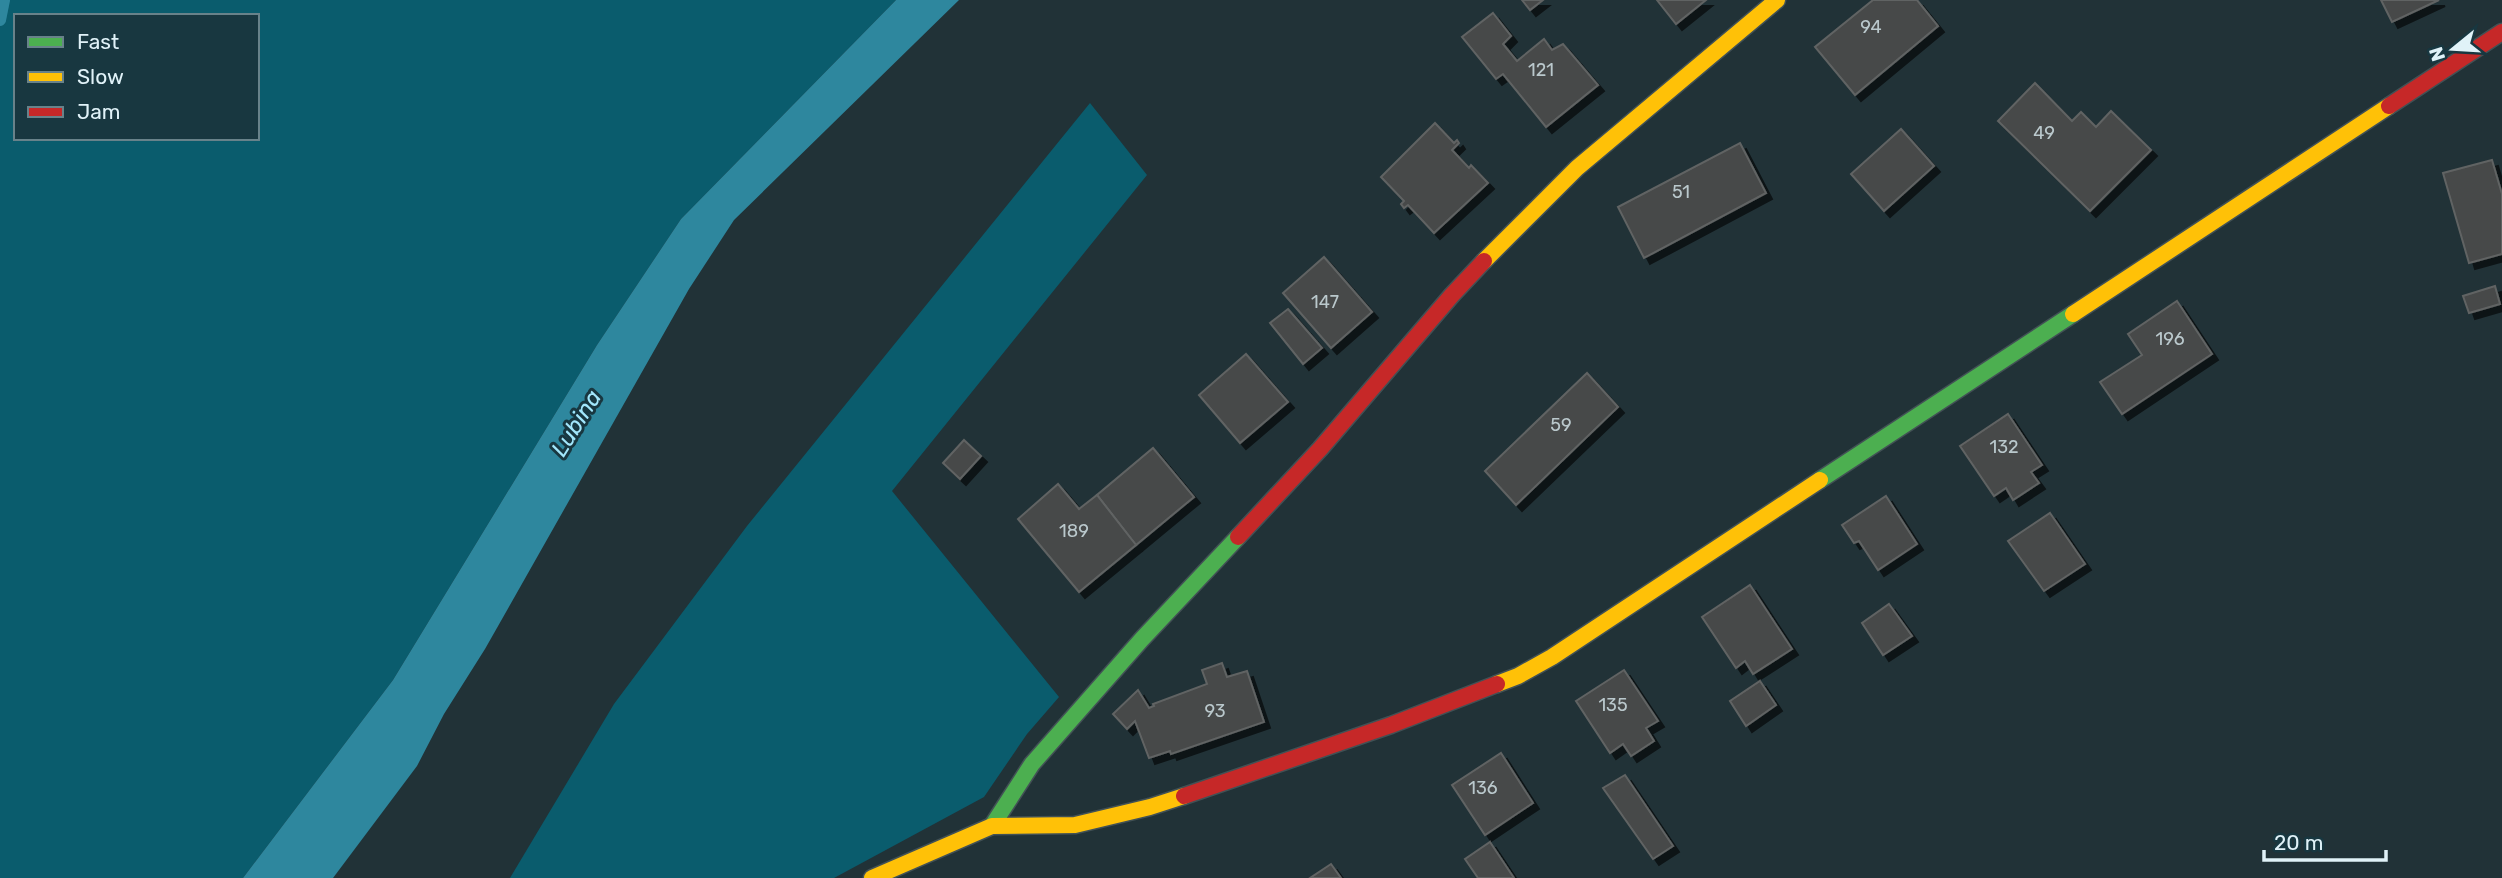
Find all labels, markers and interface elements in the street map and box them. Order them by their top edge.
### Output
legend [14,14,259,140]
north arrow [2418,14,2488,84]
house number: 94 [1860,16,1882,38]
text: Fast [77,29,119,54]
text: N [2424,44,2450,64]
house number: 121 [1528,59,1554,81]
text: Slow [77,64,124,89]
text: Jam [77,99,121,124]
house number: 49 [2033,122,2055,144]
house number: 51 [1672,181,1690,203]
house number: 147 [1311,291,1339,313]
house number: 196 [2155,328,2185,350]
water label: Lubina [545,385,607,461]
house number: 59 [1550,414,1572,436]
house number: 132 [1989,436,2019,458]
house number: 189 [1059,520,1089,542]
house number: 135 [1598,694,1628,716]
house number: 93 [1204,700,1226,722]
house number: 136 [1468,777,1498,799]
scale bar [2264,818,2386,862]
text: 20 m [2274,830,2323,855]

